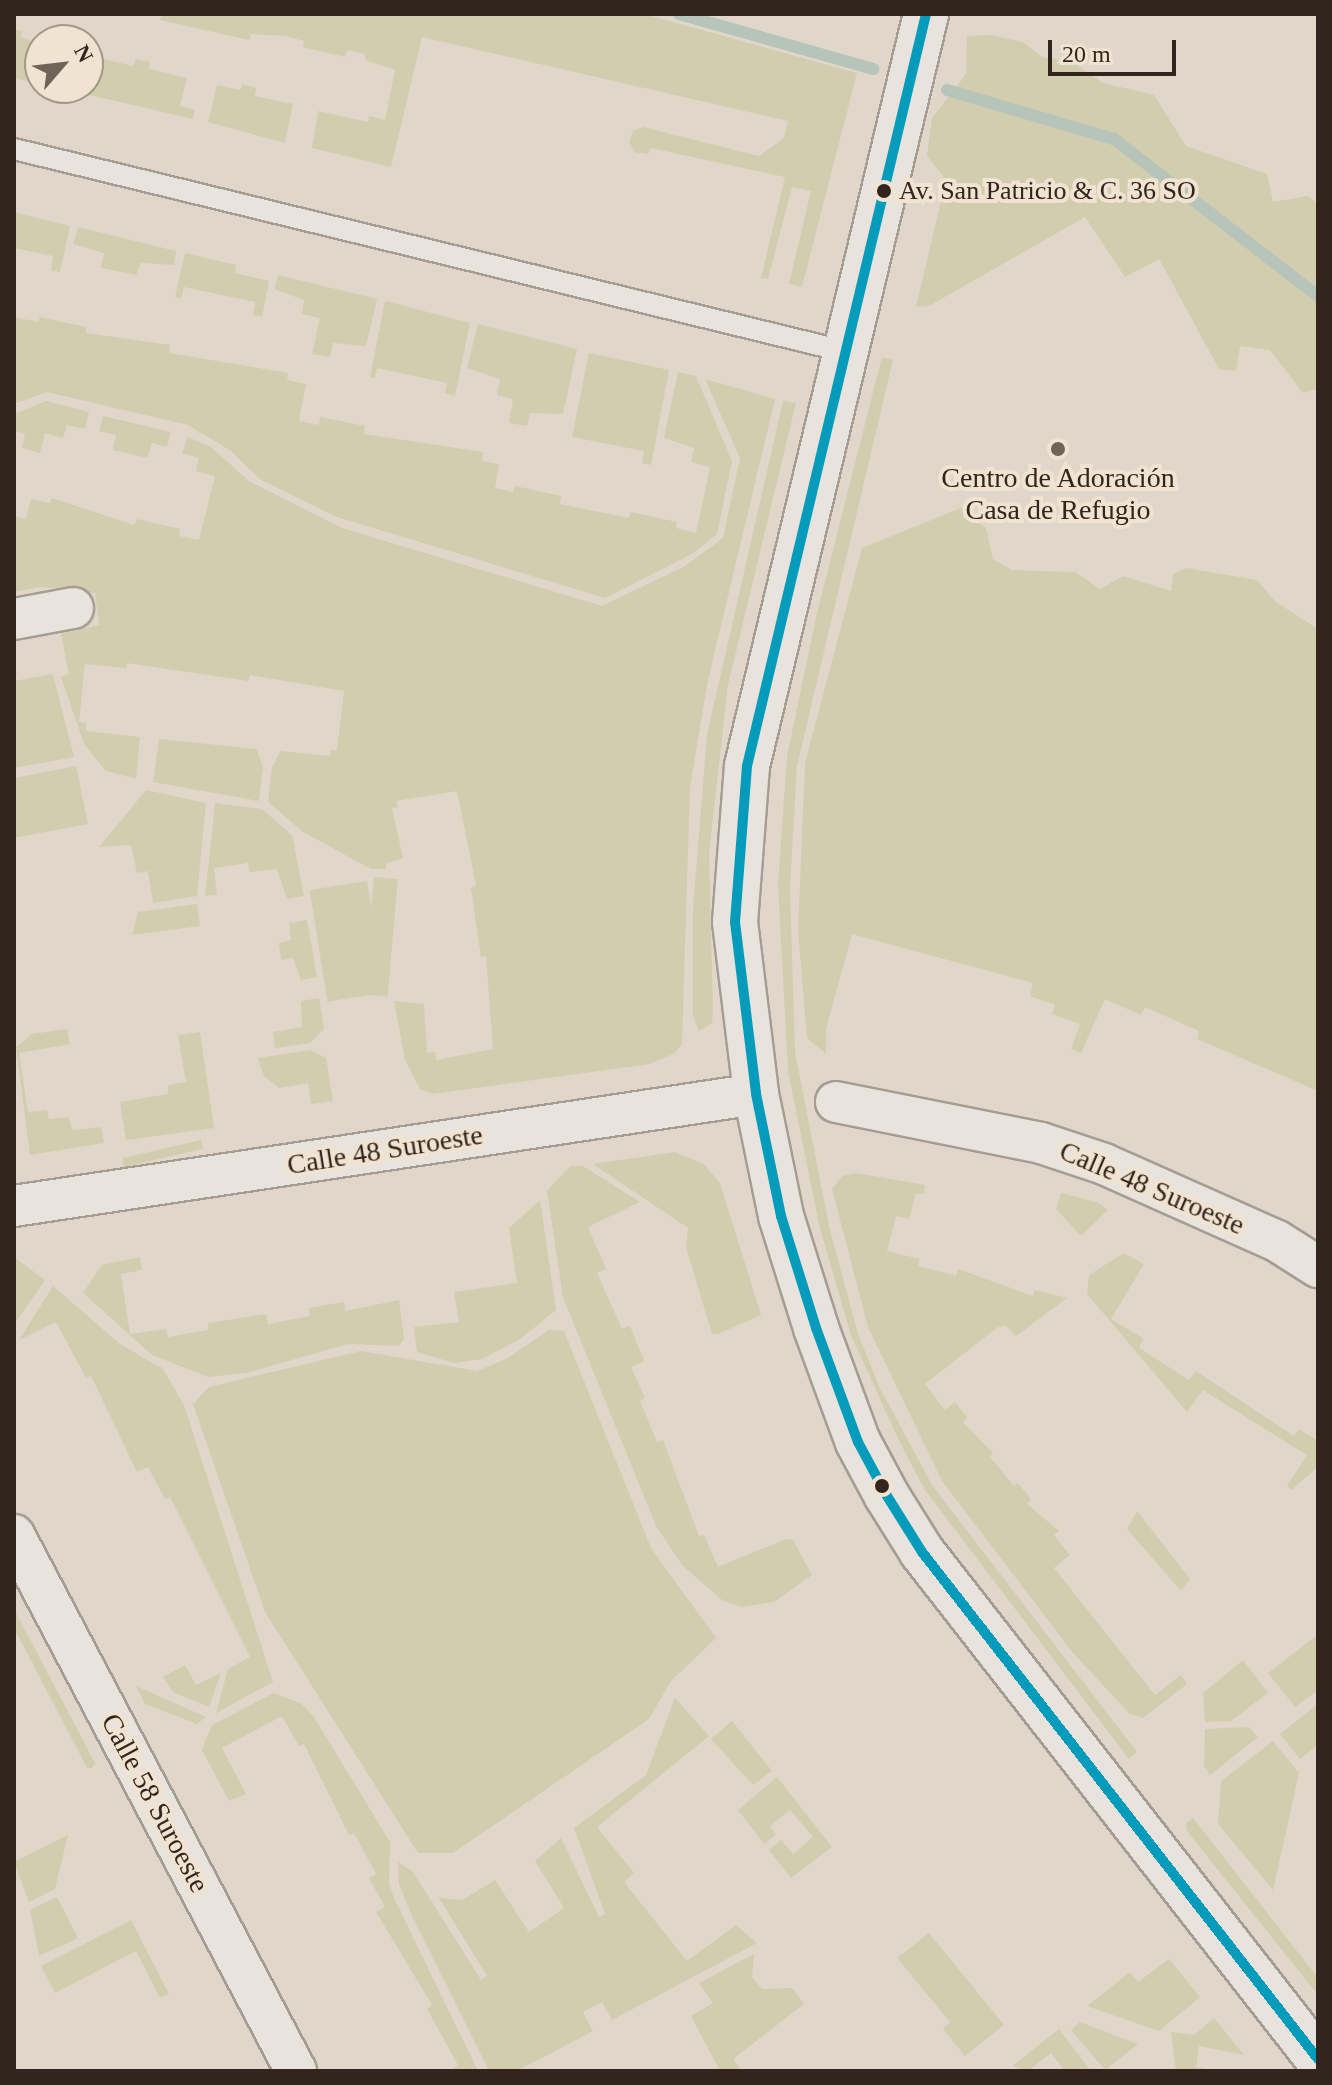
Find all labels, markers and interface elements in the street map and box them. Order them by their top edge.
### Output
north arrow [24,24,104,104]
scale bar [1052,24,1180,74]
text: N [69,41,99,66]
text: 20 m [1062,41,1111,67]
place label: Av. San Patricio & C. 36 SO [899,175,1196,207]
marker: Av. San Patricio & C. 36 SO [876,183,892,199]
marker: Centro de Adoración Casa de Refugio [1049,440,1067,458]
place label: Centro de Adoración Casa de Refugio [941,461,1175,527]
street label: Calle 48 Suroeste [285,1118,485,1182]
street label: Calle 48 Suroeste [1055,1134,1249,1242]
unlabelled marker [874,1478,890,1494]
street label: Calle 58 Suroeste [94,1708,216,1898]

